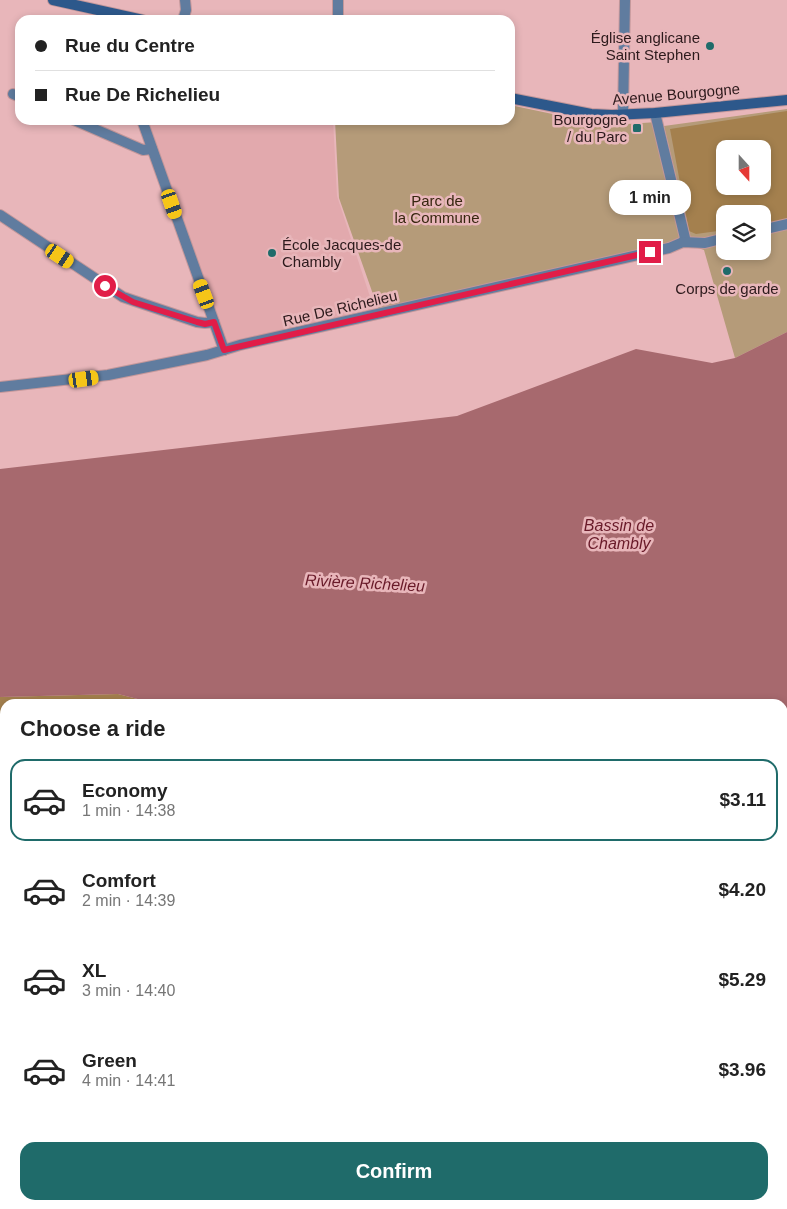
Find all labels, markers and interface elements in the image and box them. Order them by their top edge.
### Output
place label: Église anglicane Saint Stephen [591,29,700,63]
text: Rue du Centre [65,35,195,56]
marker: Église anglicane Saint Stephen [704,40,716,52]
street label: Avenue Bourgogne [611,80,741,108]
text: Rue De Richelieu [65,84,220,105]
place label: Bourgogne / du Parc [554,111,627,145]
marker: Bourgogne / du Parc [631,122,643,134]
north arrow [716,140,771,195]
map controls [716,140,771,260]
callout: 1 min [609,180,691,214]
car [160,187,183,221]
text: 1 min [629,189,671,206]
park label: Parc de la Commune [394,192,480,226]
button: layers [716,205,771,260]
place label: École Jacques-de Chambly [282,236,401,270]
car [43,241,76,271]
route end [639,241,661,263]
marker: École Jacques-de Chambly [266,247,278,259]
marker: Corps de garde [721,265,733,277]
route start [94,275,116,297]
car [191,277,216,311]
place label: Corps de garde [675,280,779,297]
street label: Rue De Richelieu [281,287,399,329]
car [68,369,99,389]
water label: Bassin de Chambly [584,517,654,552]
water label: Rivière Richelieu [305,571,425,595]
text: Choose a ride [20,716,165,741]
icon: car [22,778,67,823]
text: Economy [82,780,168,801]
text: $3.11 [720,789,766,810]
text: 1 min · 14:38 [82,802,175,819]
icon: car [22,868,67,913]
text: Comfort [82,870,156,891]
text: $4.20 [718,879,766,900]
text: 2 min · 14:39 [82,892,175,909]
icon: car [22,958,67,1003]
text: XL [82,960,106,981]
text: $5.29 [718,969,766,990]
text: 3 min · 14:40 [82,982,175,999]
icon: car [22,1048,67,1093]
text: Green [82,1050,137,1071]
text: $3.96 [718,1059,766,1080]
text: 4 min · 14:41 [82,1072,175,1089]
button: Confirm [20,1142,768,1200]

